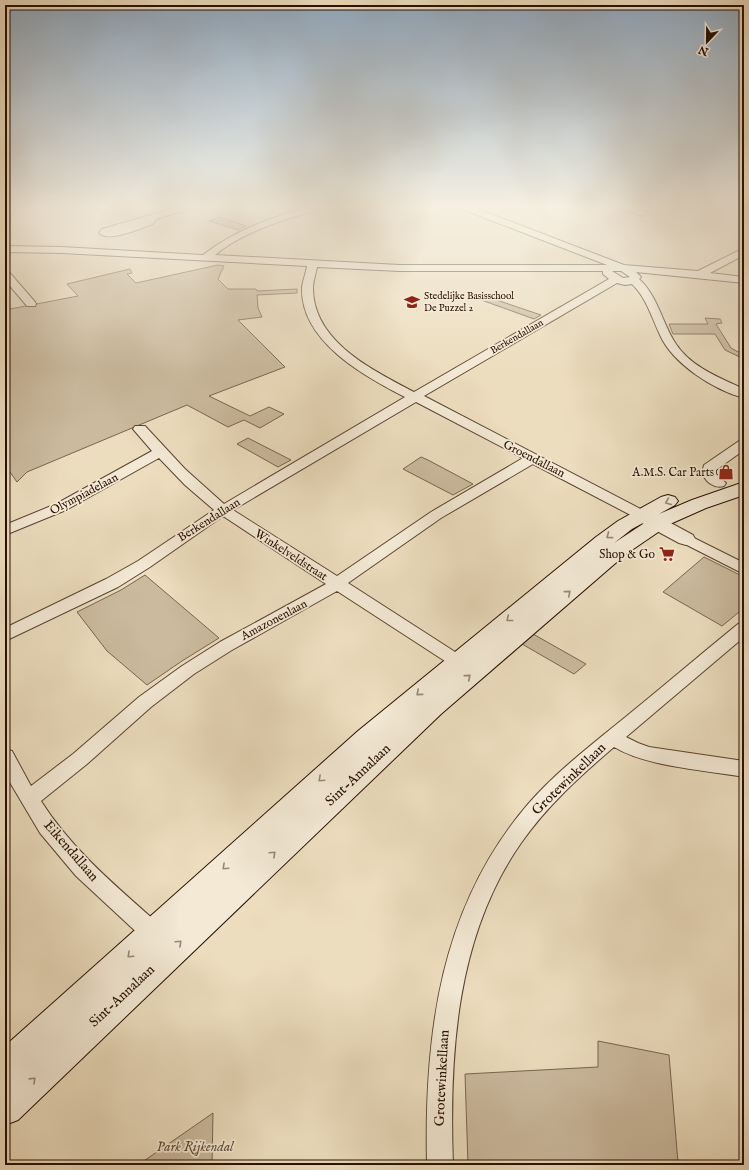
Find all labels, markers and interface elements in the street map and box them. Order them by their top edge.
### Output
north arrow [687,22,727,62]
text: N [696,42,712,59]
place label: Stedelijke Basisschool De Puzzel 2 [424,290,514,315]
school or university icon: Stedelijke Basisschool De Puzzel 2 [403,293,421,311]
street label: Berkendallaan [488,316,546,357]
street label: Groendallaan [501,437,568,481]
shop icon: A.M.S. Car Parts [717,463,735,481]
place label: A.M.S. Car Parts [631,465,714,480]
street label: Olympiadelaan [47,469,122,519]
street label: Berkendallaan [175,495,244,545]
one-way arrow [664,497,671,505]
street label: Winkelveldstraat [252,526,330,584]
one-way arrow [606,531,613,539]
supermarket icon: Shop & Go [658,545,676,563]
place label: Shop & Go [599,547,656,563]
one-way arrow [563,590,570,597]
street label: Amazonenlaan [237,596,310,644]
one-way arrow [506,614,513,621]
one-way arrow [464,674,471,681]
one-way arrow [416,689,423,696]
street label: Grotewinkellaan [528,739,610,819]
street label: Sint-Annalaan [321,740,395,810]
one-way arrow [318,774,326,782]
street label: Eikendallaan [39,817,103,886]
one-way arrow [268,851,276,859]
one-way arrow [223,862,230,869]
one-way arrow [174,940,182,948]
one-way arrow [127,950,134,957]
street label: Sint-Annalaan [85,961,159,1031]
street label: Grotewinkellaan [430,1029,454,1127]
one-way arrow [28,1077,36,1085]
park label: Park Rijkendal [157,1138,235,1156]

